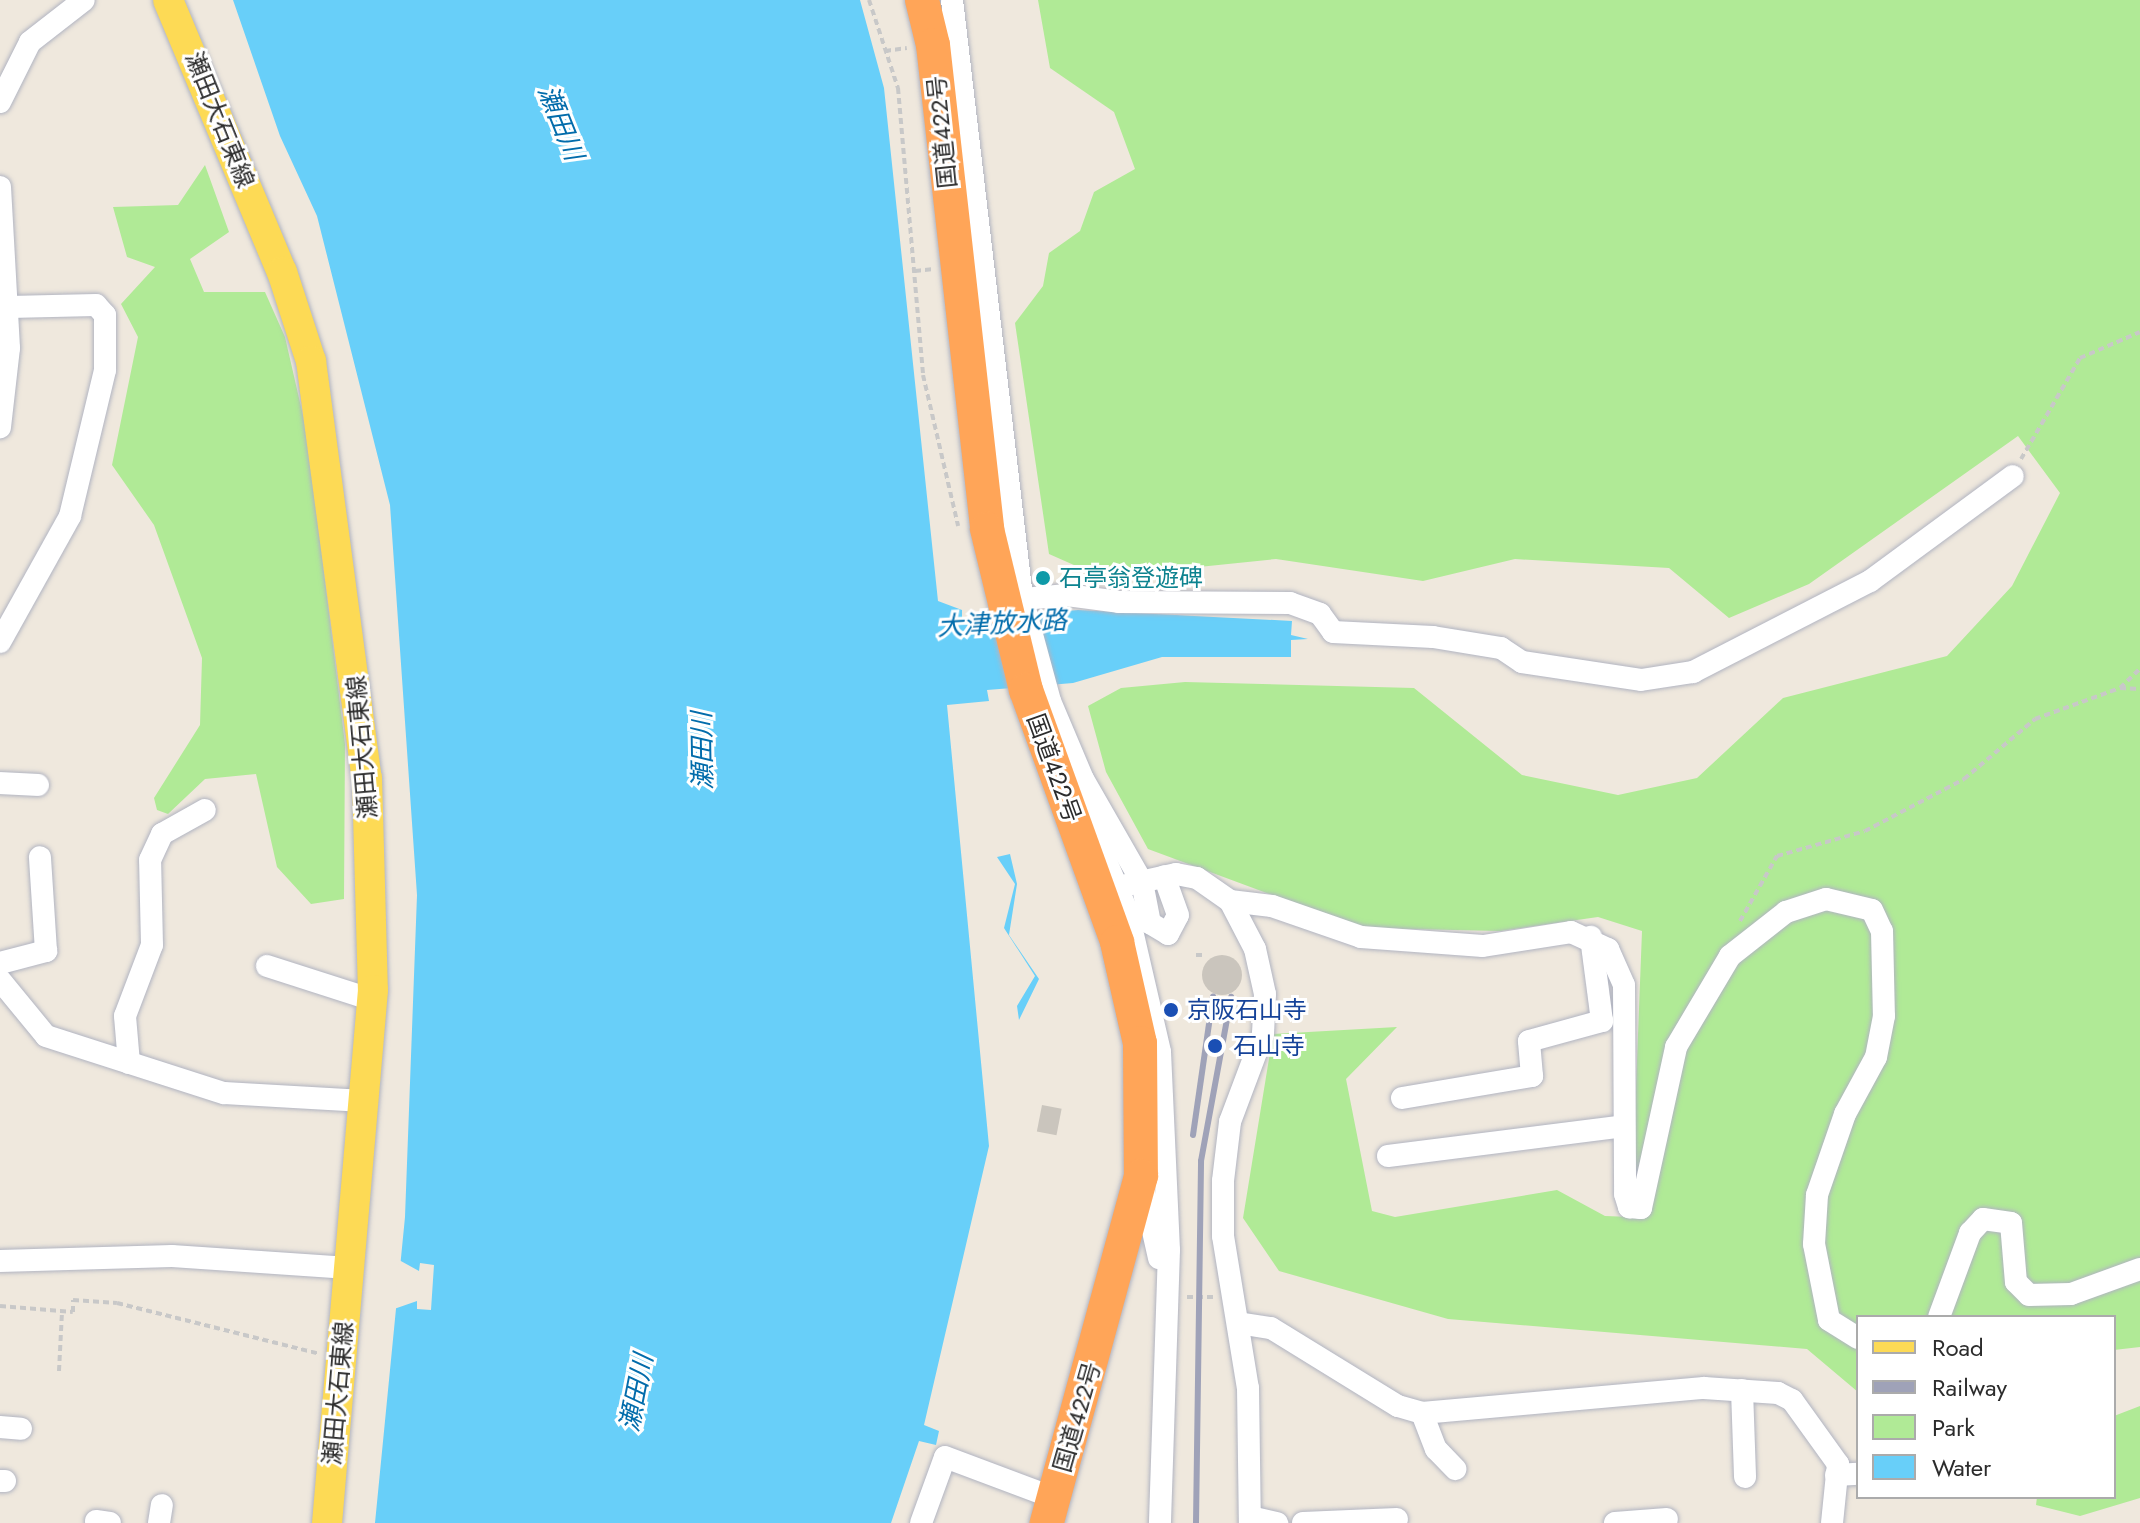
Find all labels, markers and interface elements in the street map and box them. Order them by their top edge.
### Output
street label: 瀬田大石東線 [180,48,260,192]
street label: 国道422号 [922,74,962,190]
water label: 瀬田川 [531,81,589,165]
place label: 石亭翁登遊碑 [1059,564,1203,592]
marker: 石亭翁登遊碑 [1034,569,1052,587]
water label: 大津放水路 [936,605,1068,643]
street label: 瀬田大石東線 [341,674,383,820]
street label: 国道422号 [1021,710,1087,826]
water label: 瀬田川 [687,712,719,790]
place label: 京阪石山寺 [1187,996,1307,1024]
marker: 京阪石山寺 [1162,1001,1180,1019]
place label: 石山寺 [1233,1032,1305,1060]
marker: 石山寺 [1204,1035,1226,1057]
legend [1856,1315,2116,1499]
street label: 瀬田大石東線 [317,1320,359,1466]
text: Road [1932,1330,1984,1365]
water label: 瀬田川 [614,1352,660,1434]
street label: 国道422号 [1048,1359,1106,1475]
text: Railway [1932,1370,2007,1405]
text: Park [1932,1410,1975,1445]
text: Water [1932,1450,1991,1485]

